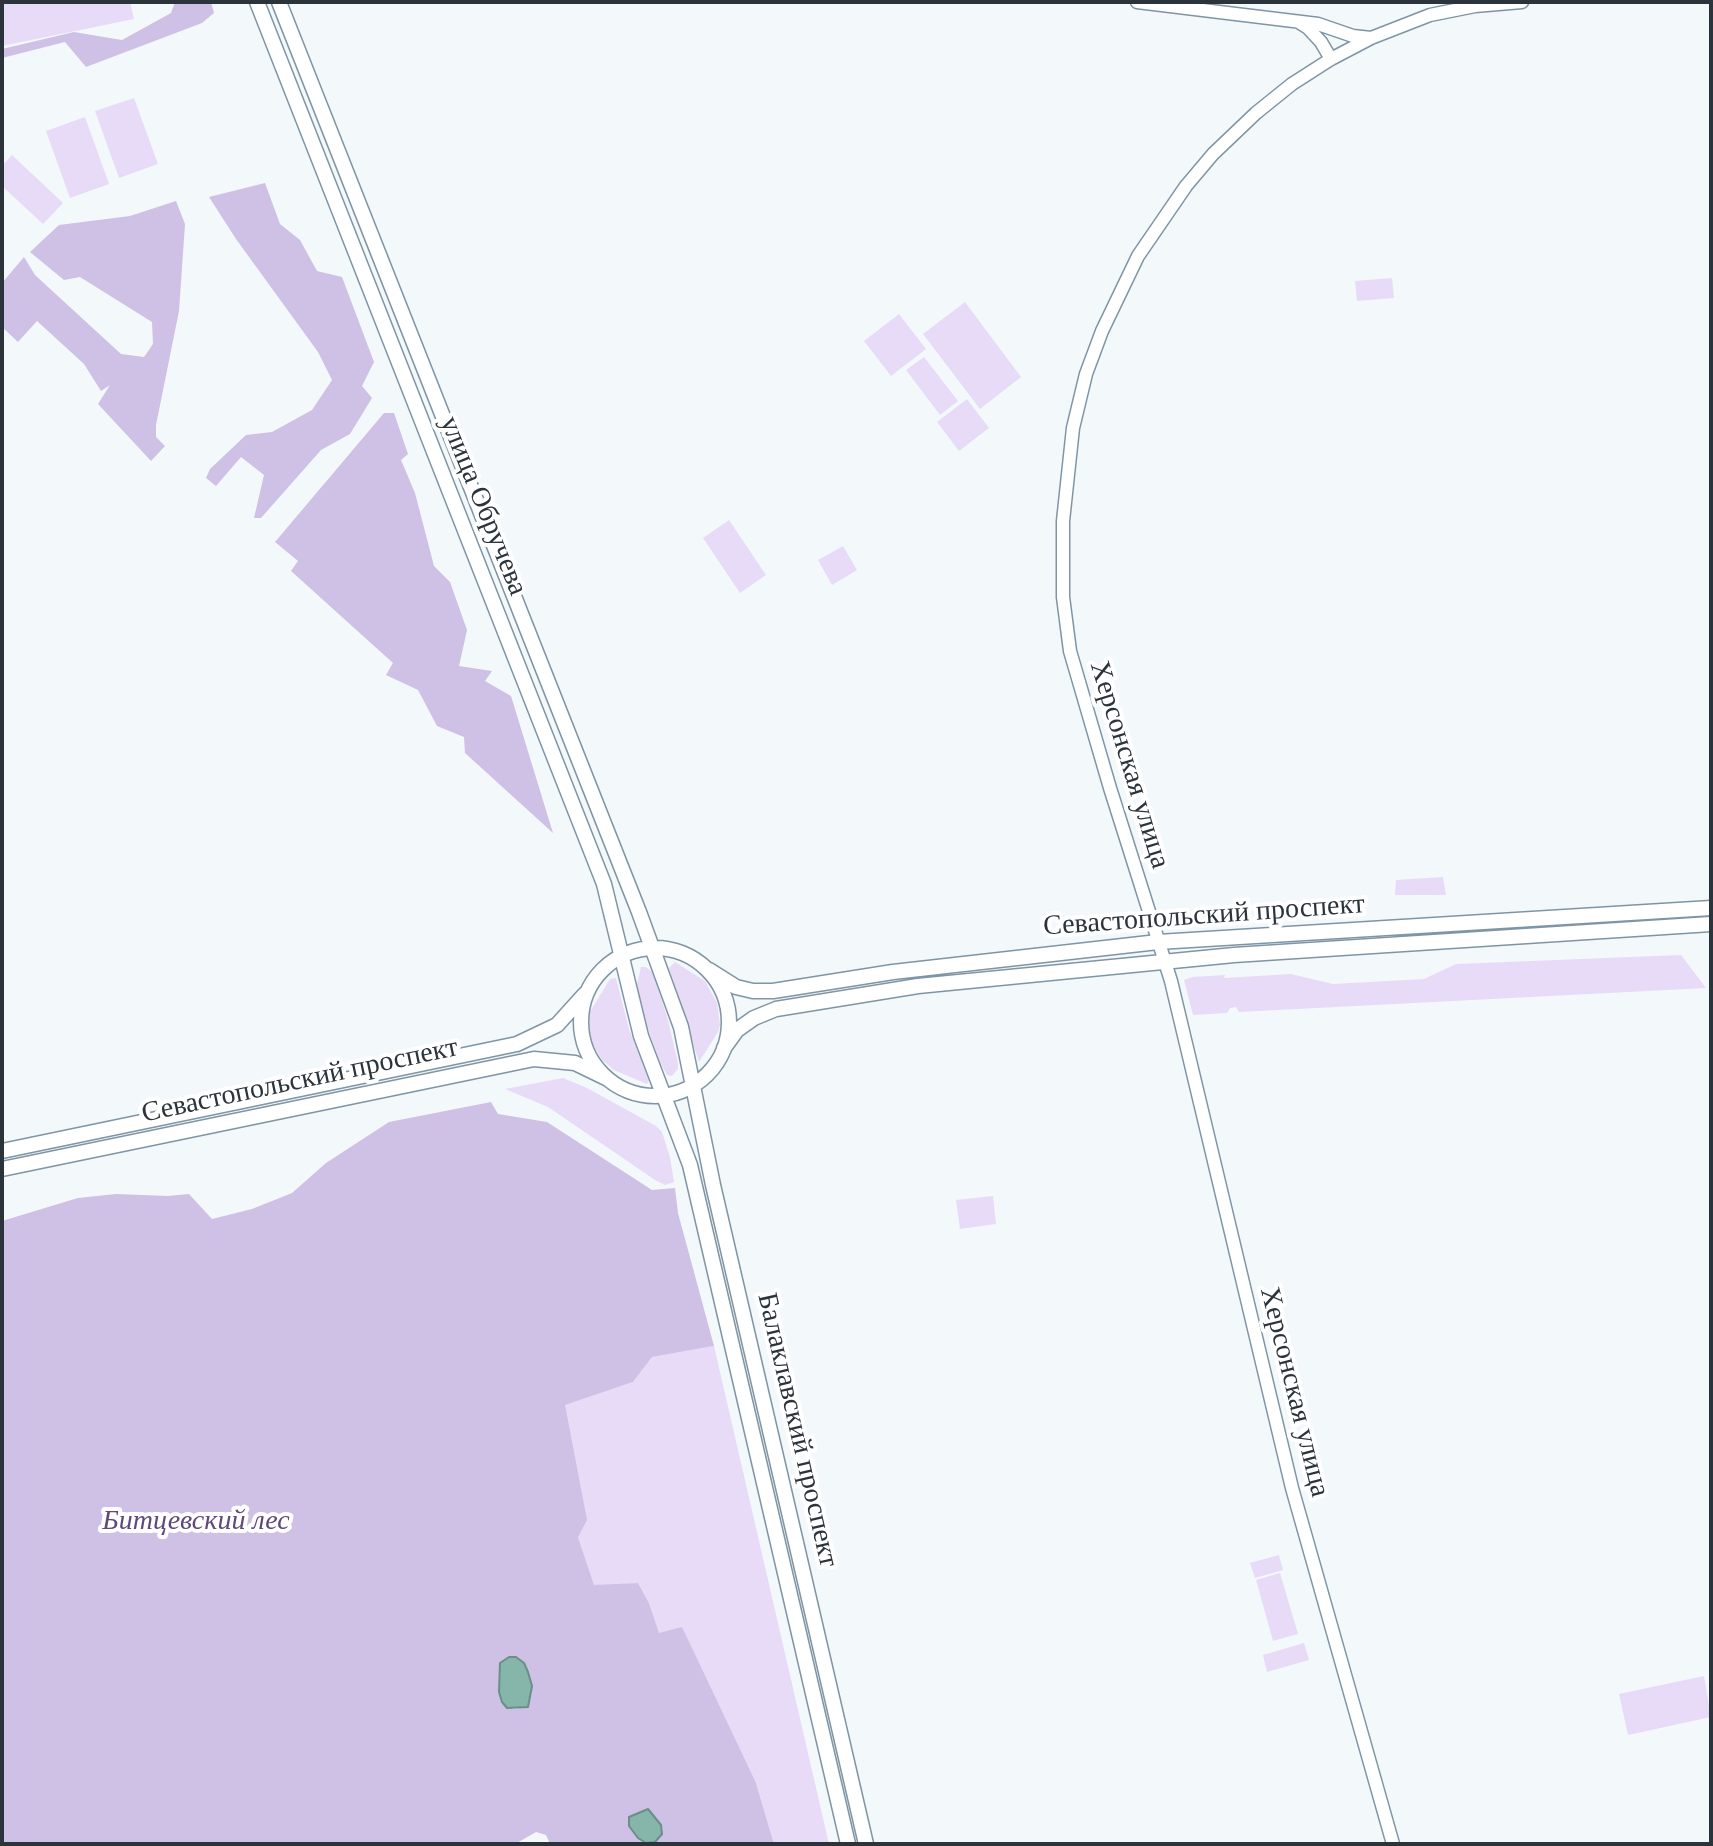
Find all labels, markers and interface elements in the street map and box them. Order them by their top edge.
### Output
street label: улица Обручева [432,412,534,600]
street label: Херсонская улица [1081,657,1177,873]
street label: Севастопольский проспект [1042,888,1366,944]
street label: Севастопольский проспект [139,1031,461,1131]
street label: Херсонская улица [1252,1284,1336,1500]
street label: Балаклавский проспект [749,1290,845,1570]
park label: Битцевский лес [102,1505,290,1539]

